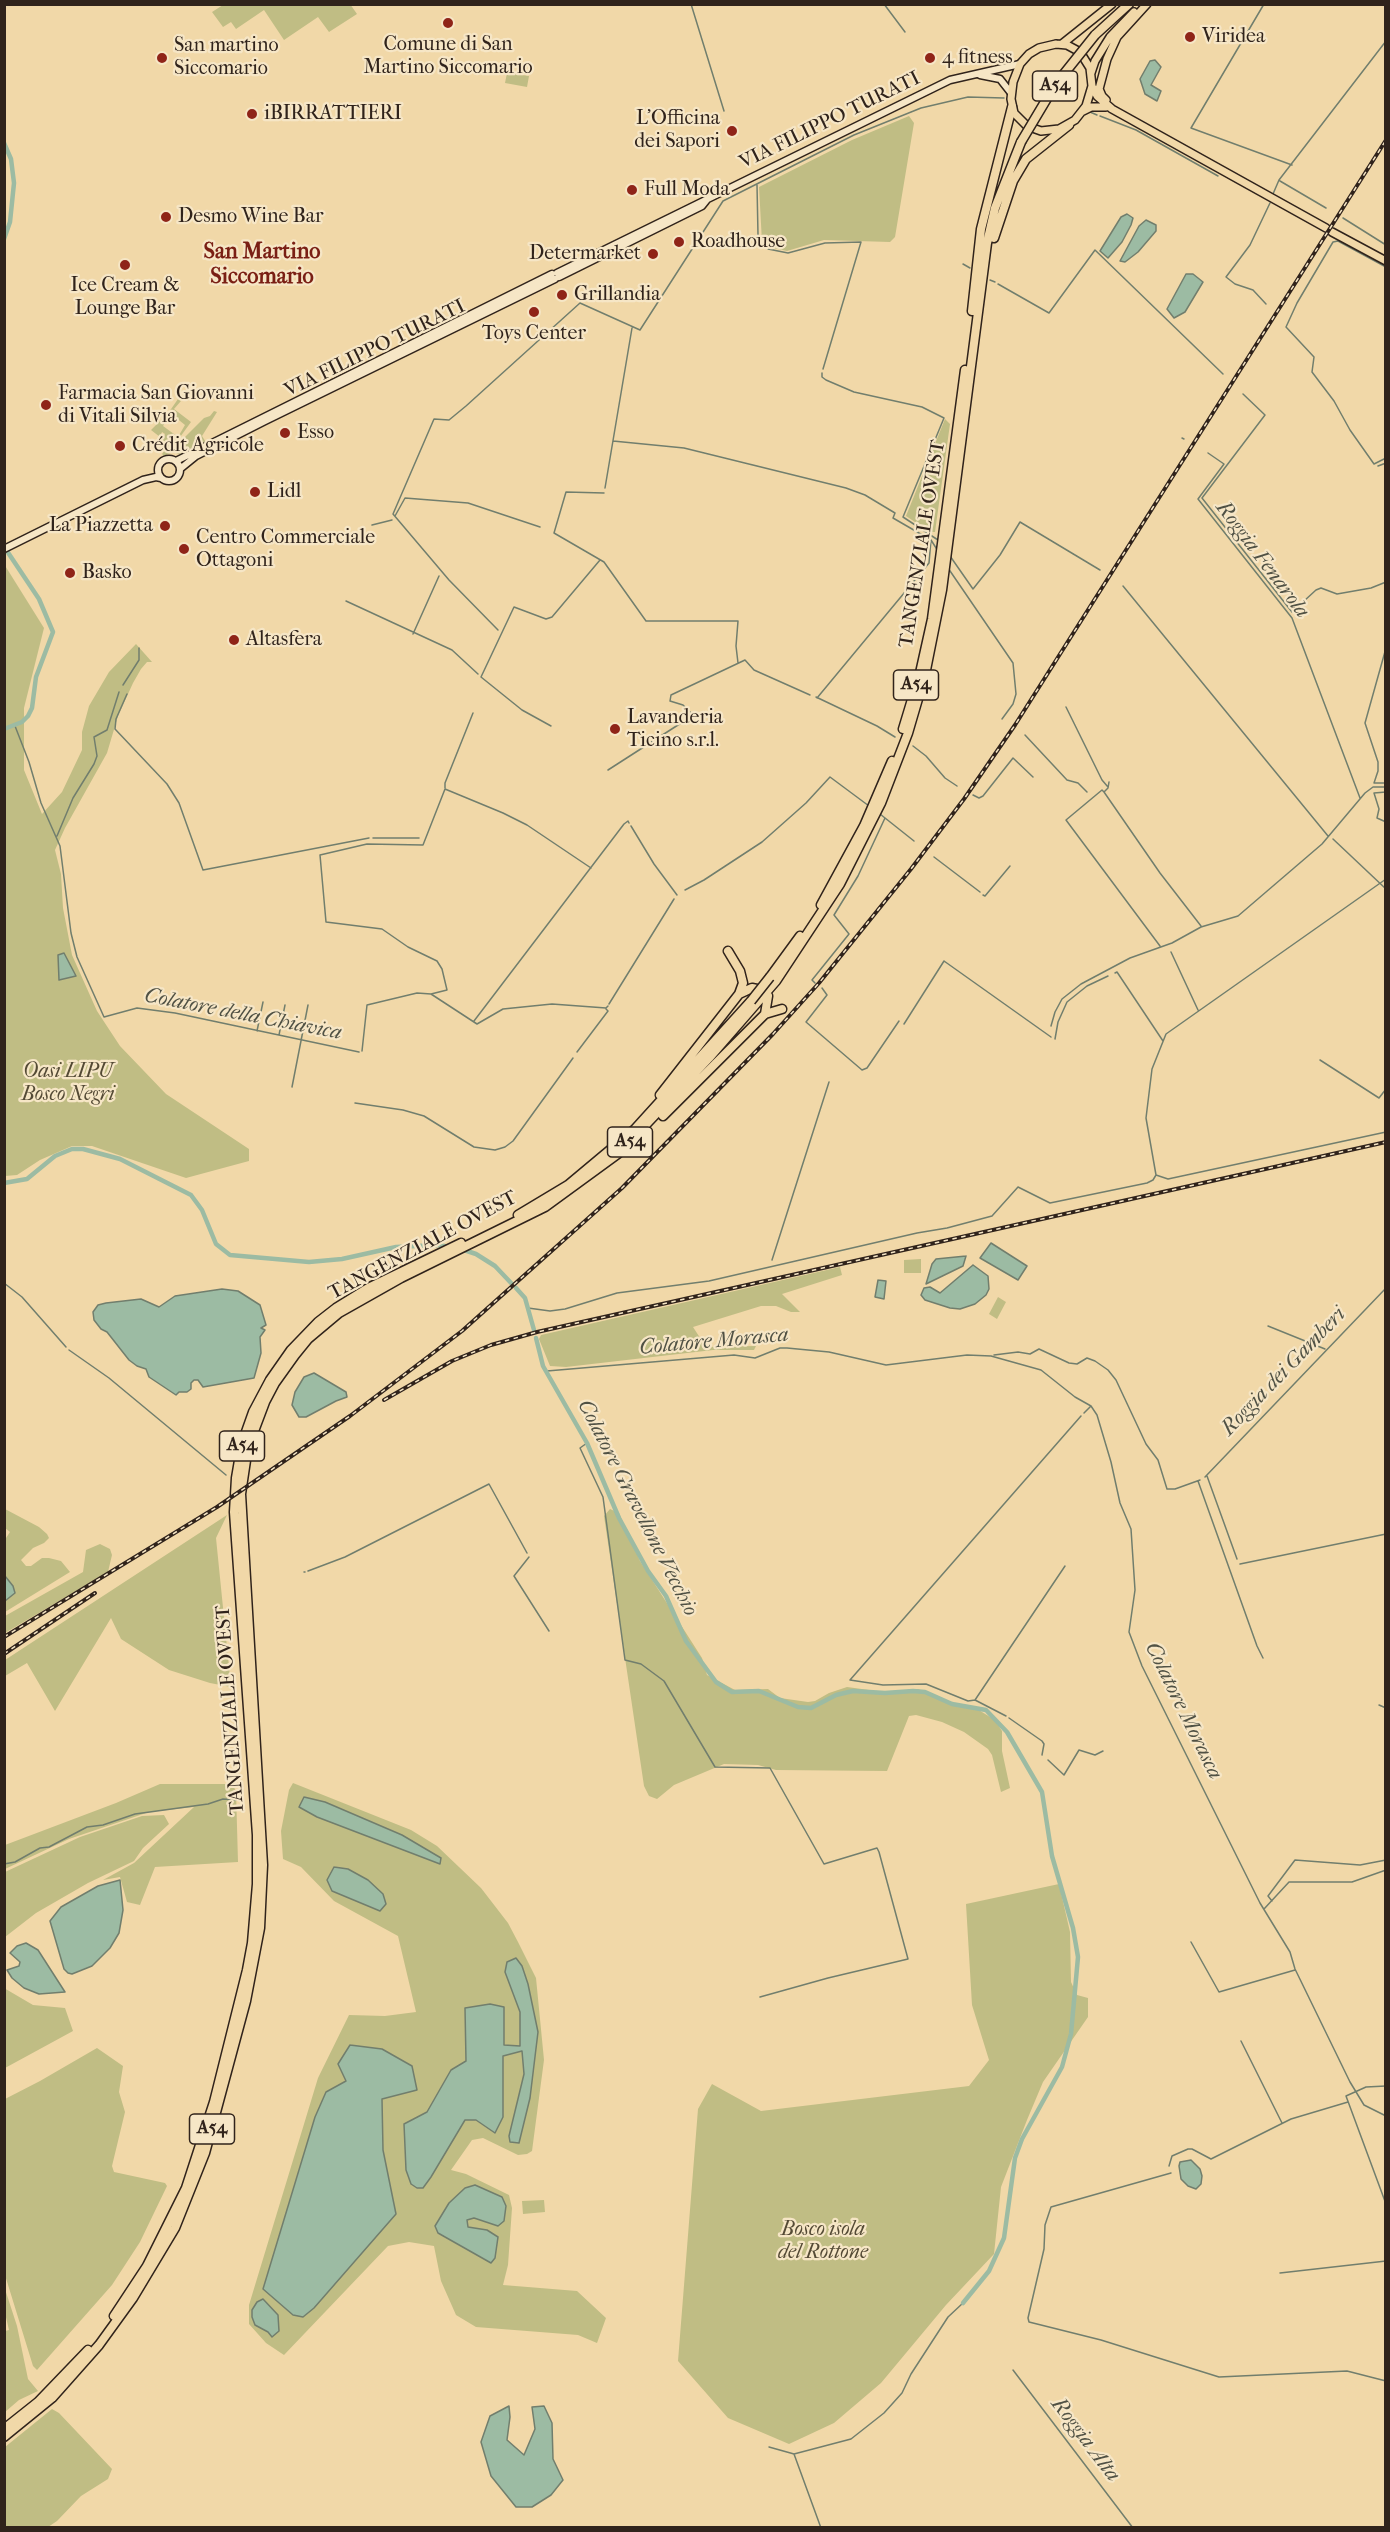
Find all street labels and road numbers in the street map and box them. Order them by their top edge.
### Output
street label: VIA FILIPPO TURATI [736,67,924,175]
road number: A54 [1032,71,1078,101]
street label: VIA FILIPPO TURATI [281,295,469,403]
street label: TANGENZIALE OVEST [895,439,951,649]
road number: A54 [894,670,938,700]
road number: A54 [608,1127,652,1157]
street label: TANGENZIALE OVEST [325,1186,521,1306]
road number: A54 [220,1431,264,1461]
street label: TANGENZIALE OVEST [212,1605,250,1815]
road number: A54 [190,2114,234,2144]

